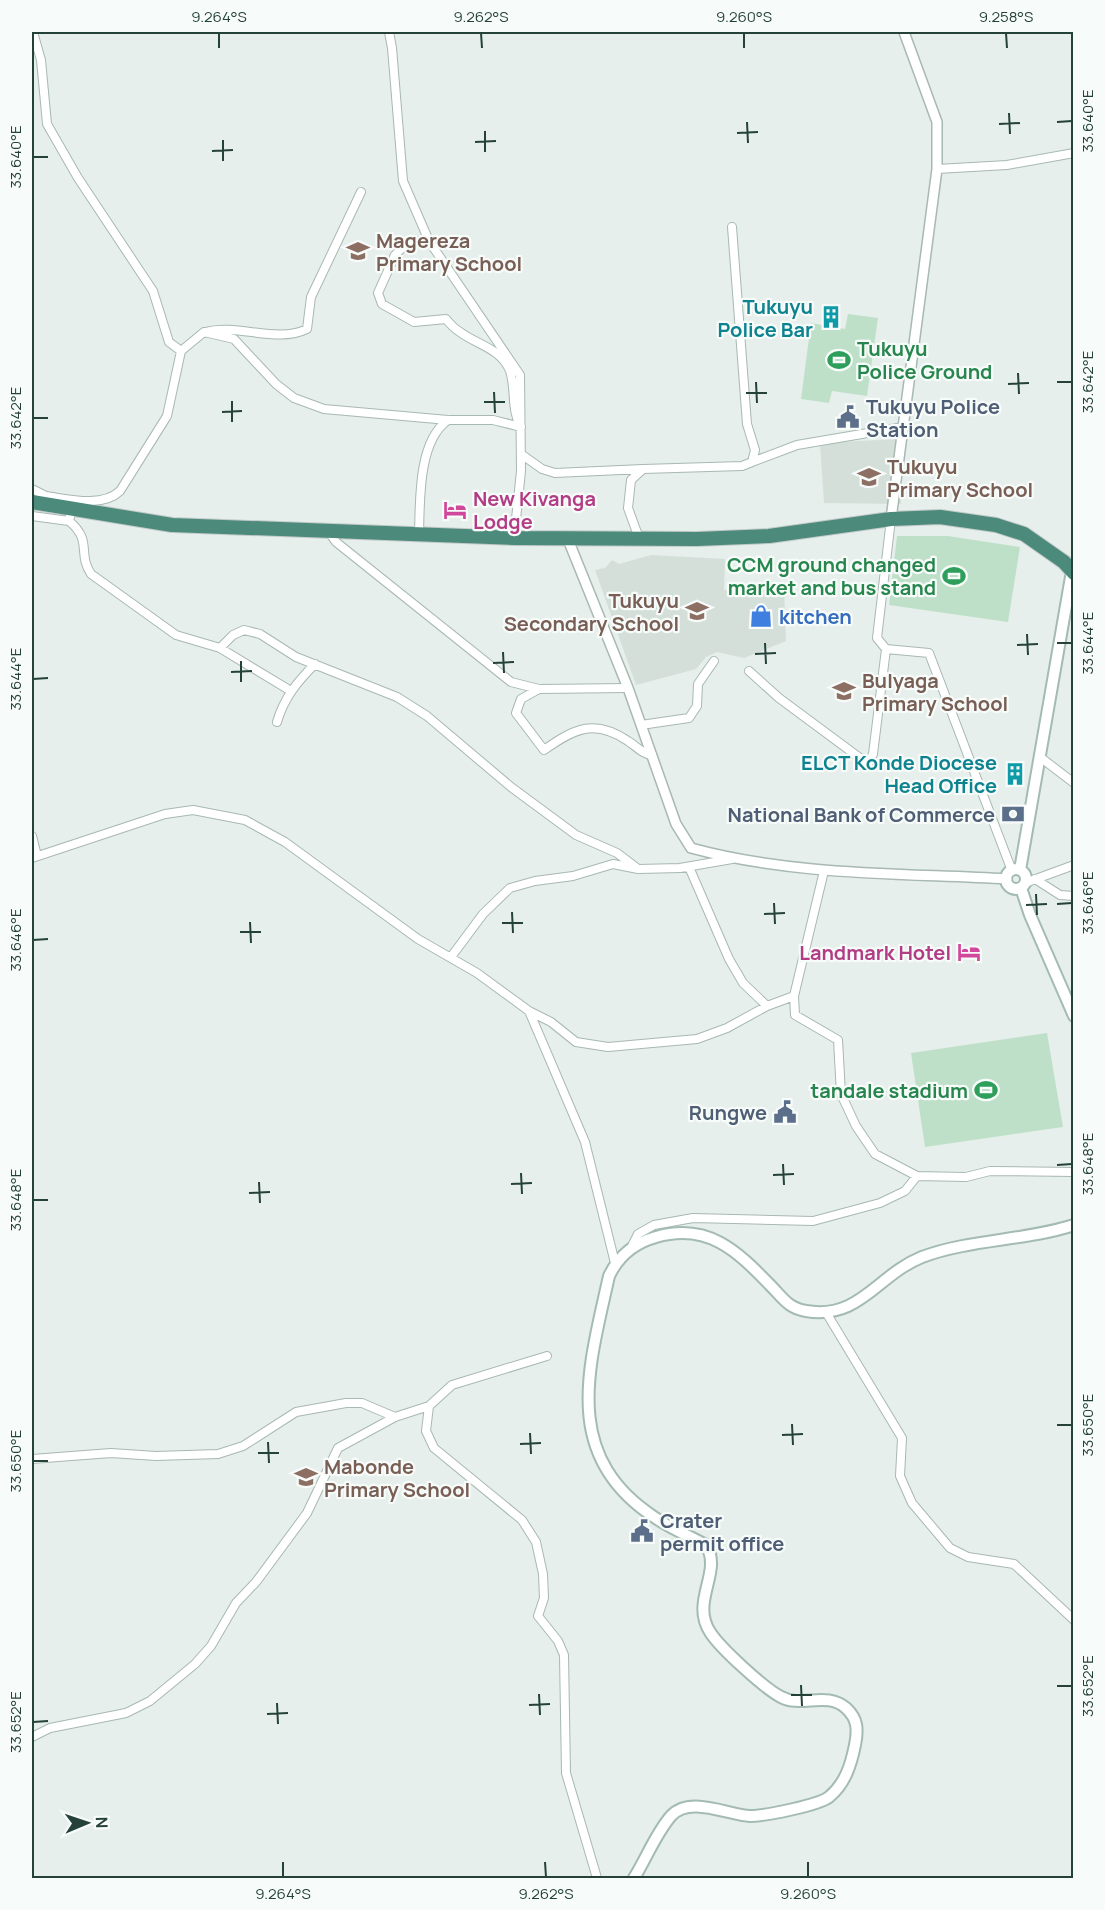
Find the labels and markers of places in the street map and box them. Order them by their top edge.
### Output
place label: Magereza Primary School [376,227,522,277]
school or university icon: Magereza Primary School [345,238,371,264]
place label: Tukuyu Police Bar [717,293,813,343]
building icon: Tukuyu Police Bar [818,304,844,330]
place label: Tukuyu Police Ground [857,335,992,385]
sports icon: Tukuyu Police Ground [826,347,852,373]
place label: Tukuyu Police Station [866,393,1000,443]
public building icon: Tukuyu Police Station [835,404,861,430]
place label: Tukuyu Primary School [887,453,1033,503]
school or university icon: Tukuyu Primary School [856,464,882,490]
place label: New Kivanga Lodge [473,485,596,535]
hotel icon: New Kivanga Lodge [442,497,468,523]
place label: CCM ground changed market and bus stand [727,551,936,601]
sports icon: CCM ground changed market and bus stand [941,563,967,589]
place label: Tukuyu Secondary School [504,587,679,637]
school or university icon: Tukuyu Secondary School [684,598,710,624]
shop icon: kitchen [748,603,774,629]
place label: kitchen [779,603,852,630]
place label: Bulyaga Primary School [862,667,1008,717]
school or university icon: Bulyaga Primary School [831,678,857,704]
place label: ELCT Konde Diocese Head Office [801,749,997,799]
building icon: ELCT Konde Diocese Head Office [1002,761,1028,787]
place label: National Bank of Commerce [728,801,995,828]
bank icon: National Bank of Commerce [1000,801,1026,827]
place label: Landmark Hotel [799,939,951,966]
hotel icon: Landmark Hotel [956,939,982,965]
place label: tandale stadium [811,1077,968,1104]
sports icon: tandale stadium [973,1077,999,1103]
place label: Rungwe [689,1099,767,1126]
public building icon: Rungwe [772,1099,798,1125]
place label: Mabonde Primary School [324,1453,470,1503]
school or university icon: Mabonde Primary School [293,1464,319,1490]
place label: Crater permit office [660,1507,784,1557]
public building icon: Crater permit office [629,1518,655,1544]

